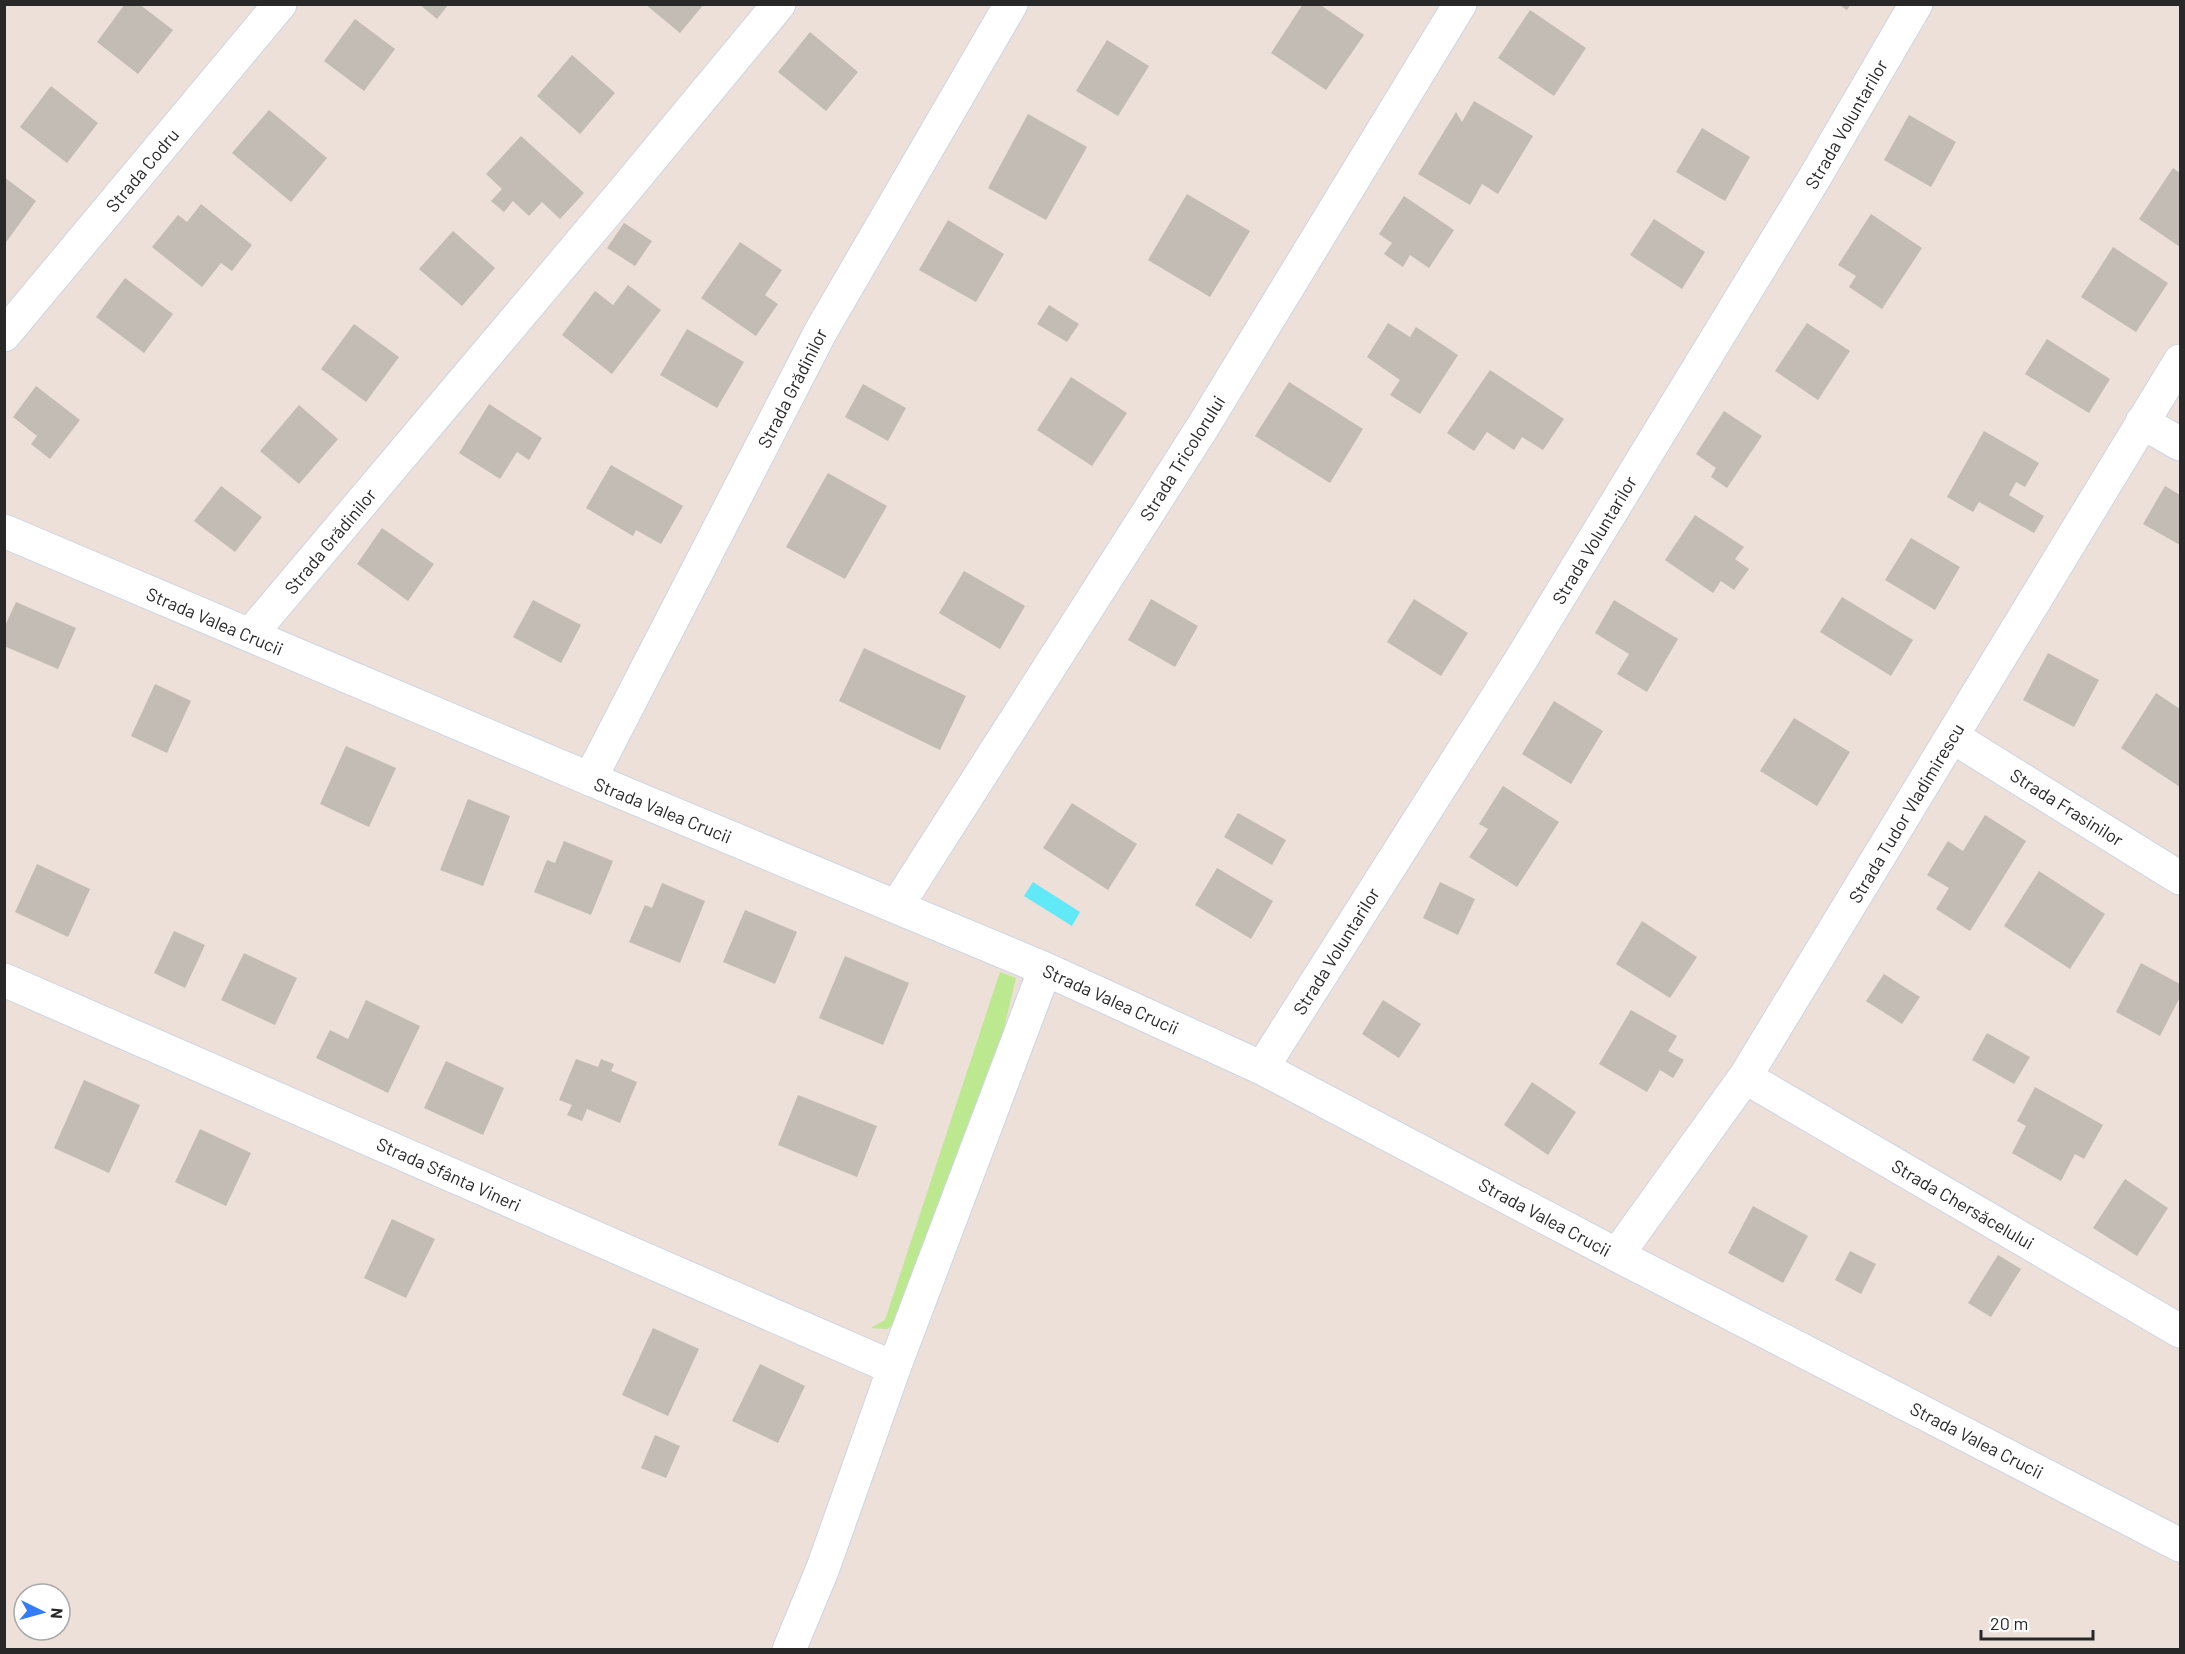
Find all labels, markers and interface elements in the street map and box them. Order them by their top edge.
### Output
street label: Strada Voluntarilor [1800,55,1892,193]
street label: Strada Codru [101,124,183,216]
street label: Strada Grădinilor [752,324,832,451]
street label: Strada Tricolorului [1135,391,1229,525]
street label: Strada Voluntarilor [1547,471,1641,608]
street label: Strada Grădinilor [279,483,381,598]
street label: Strada Valea Crucii [143,582,287,660]
street label: Strada Tudor Vladimirescu [1844,719,1968,907]
street label: Strada Frasinilor [2006,763,2128,851]
street label: Strada Valea Crucii [591,772,735,848]
street label: Strada Voluntarilor [1288,883,1384,1019]
street label: Strada Valea Crucii [1040,959,1182,1039]
street label: Strada Sfânta Vineri [373,1132,525,1216]
street label: Strada Chersăcelului [1888,1154,2038,1254]
street label: Strada Valea Crucii [1475,1173,1615,1261]
street label: Strada Valea Crucii [1907,1397,2047,1483]
north arrow [12,1582,72,1642]
scale bar [1981,1603,2094,1641]
text: N [48,1607,67,1619]
text: 20 m [1990,1612,2028,1634]

